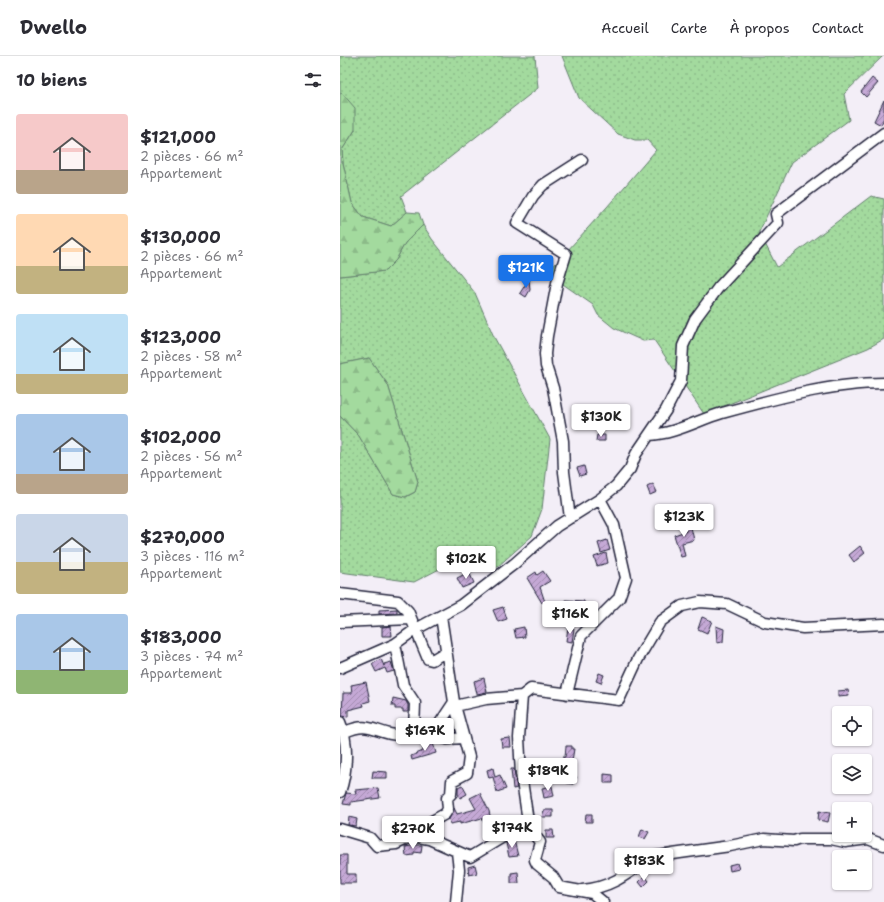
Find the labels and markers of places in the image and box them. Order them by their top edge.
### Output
pin: $121K [498,255,554,289]
pin: $130K [573,404,629,438]
pin: $123K [656,504,712,538]
pin: $102K [438,546,494,580]
pin: $116K [542,601,598,635]
pin: $167K [397,718,453,752]
pin: $189K [520,758,576,792]
pin: $174K [484,815,540,849]
pin: $270K [385,816,441,850]
pin: $183K [616,848,672,882]

